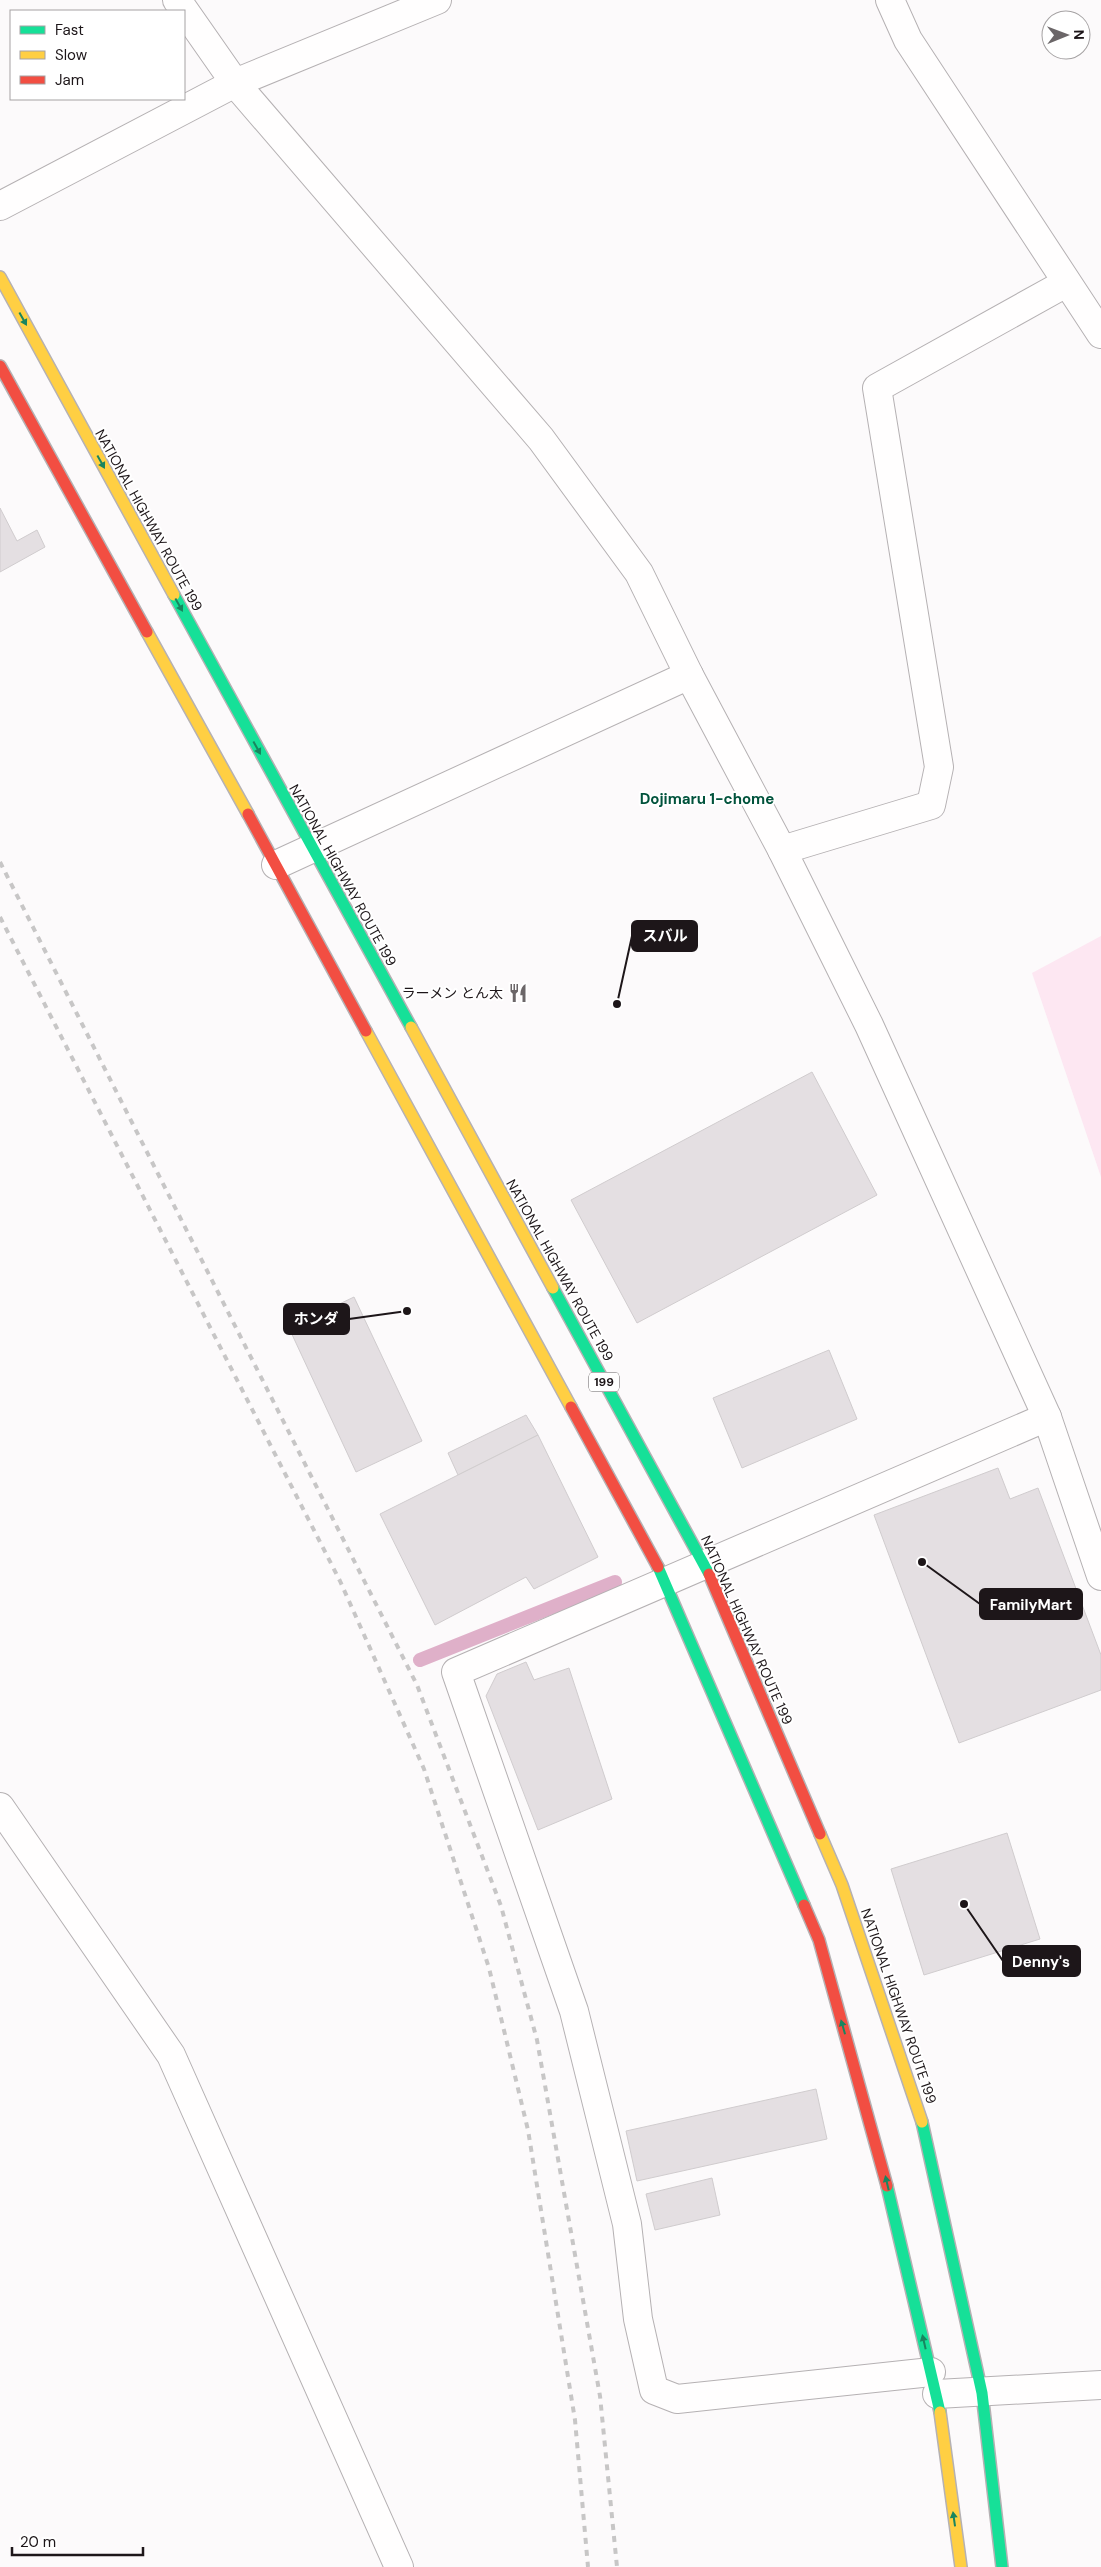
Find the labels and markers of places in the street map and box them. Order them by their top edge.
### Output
callout: スバル [632,921,697,951]
restaurant icon: ラーメン とん太 [507,982,529,1004]
place label: ラーメン とん太 [402,984,503,1002]
callout: ホンダ [284,1304,349,1334]
callout: FamilyMart [980,1589,1082,1619]
callout: Denny's [1003,1946,1080,1976]

